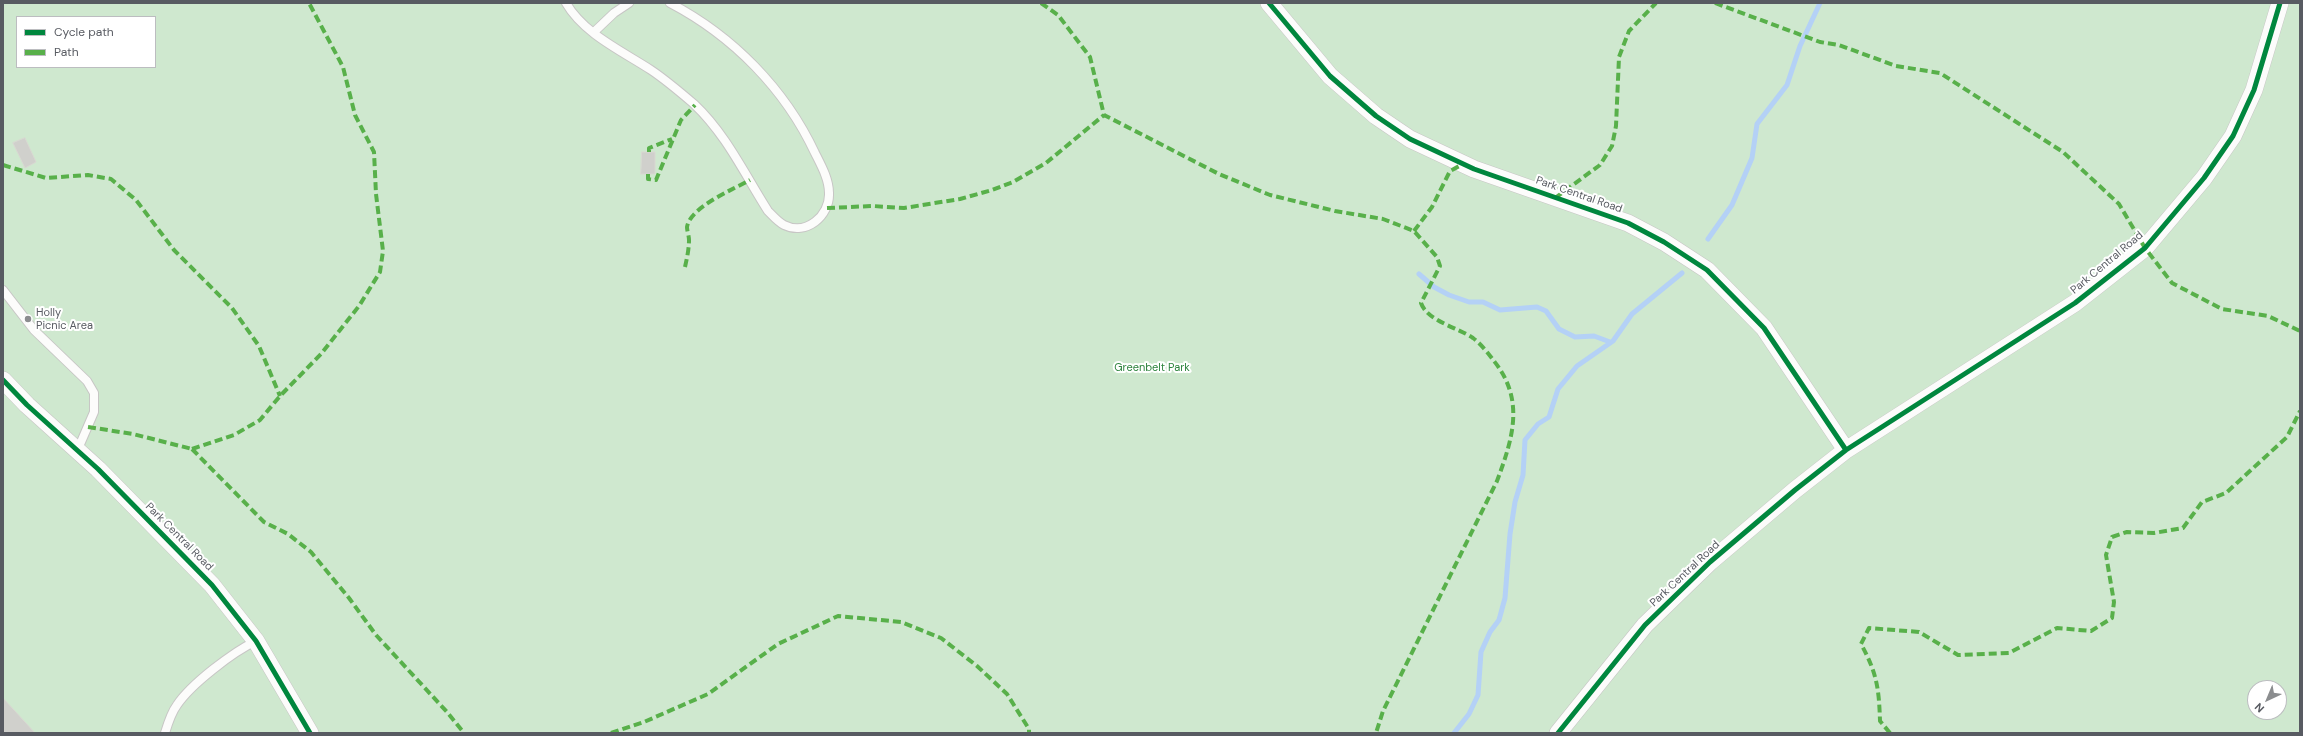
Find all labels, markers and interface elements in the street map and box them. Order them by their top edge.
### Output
legend [16,16,156,68]
text: Cycle path [54,24,114,40]
text: Path [54,44,79,60]
street label: Park Central Road [1534,174,1624,216]
street label: Park Central Road [2068,229,2146,297]
place label: Holly Picnic Area [36,306,93,332]
marker: Holly Picnic Area [23,314,33,324]
park label: Greenbelt Park [1114,361,1190,375]
street label: Park Central Road [142,500,216,574]
street label: Park Central Road [1647,538,1723,610]
north arrow [2247,680,2287,720]
text: N [2252,700,2267,716]

